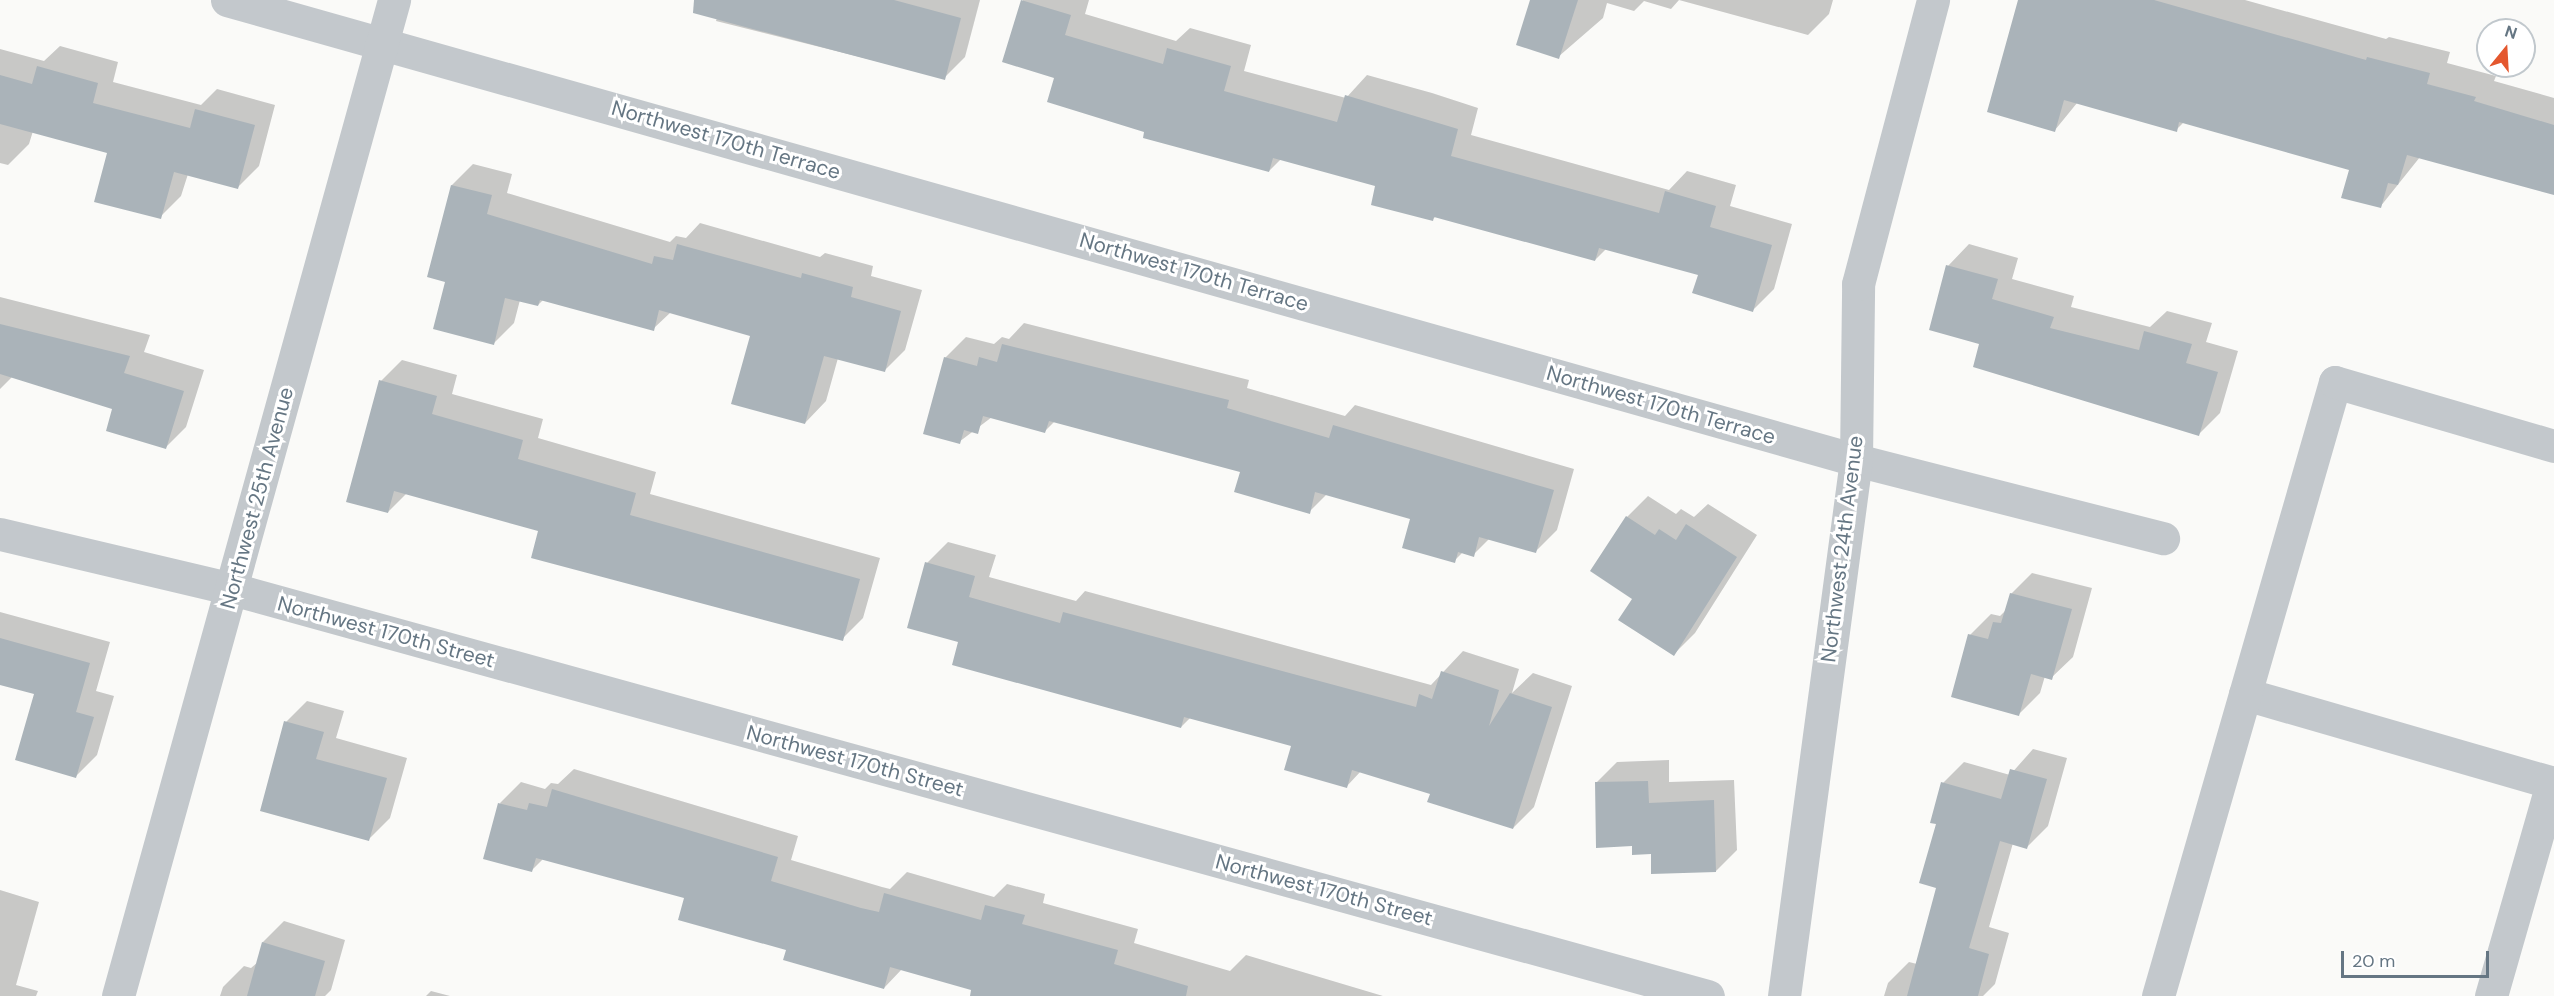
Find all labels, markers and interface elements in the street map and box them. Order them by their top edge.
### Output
north arrow [2476,18,2536,78]
text: N [2502,21,2520,44]
street label: Northwest 170th Terrace [609,95,843,185]
street label: Northwest 170th Terrace [1077,227,1311,317]
street label: Northwest 170th Terrace [1544,360,1778,450]
street label: Northwest 25th Avenue [215,384,299,612]
street label: Northwest 24th Avenue [1816,434,1868,664]
street label: Northwest 170th Street [275,591,497,673]
street label: Northwest 170th Street [744,720,966,802]
street label: Northwest 170th Street [1213,849,1435,931]
scale bar [2344,939,2492,977]
text: 20 m [2352,949,2395,973]

